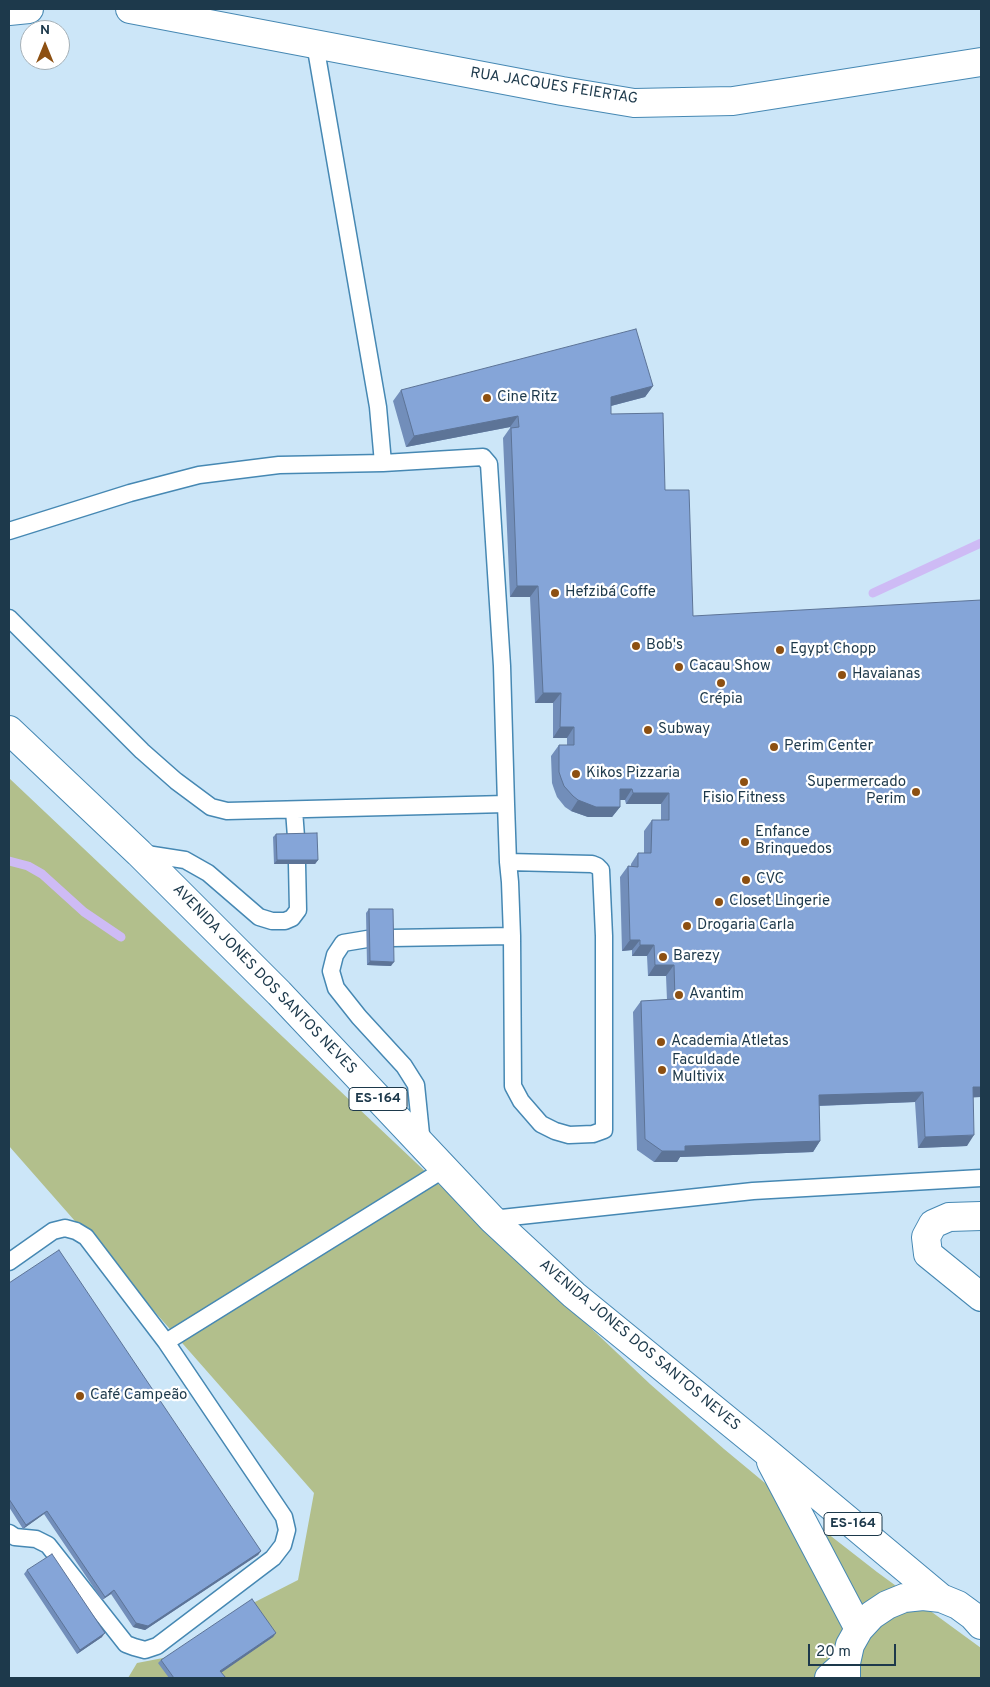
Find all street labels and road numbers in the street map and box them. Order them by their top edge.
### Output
street label: RUA JACQUES FEIERTAG [469,65,639,109]
street label: AVENIDA JONES DOS SANTOS NEVES [168,881,360,1079]
road number: ES-164 [349,1088,407,1110]
street label: AVENIDA JONES DOS SANTOS NEVES [535,1257,743,1435]
road number: ES-164 [824,1512,882,1536]

